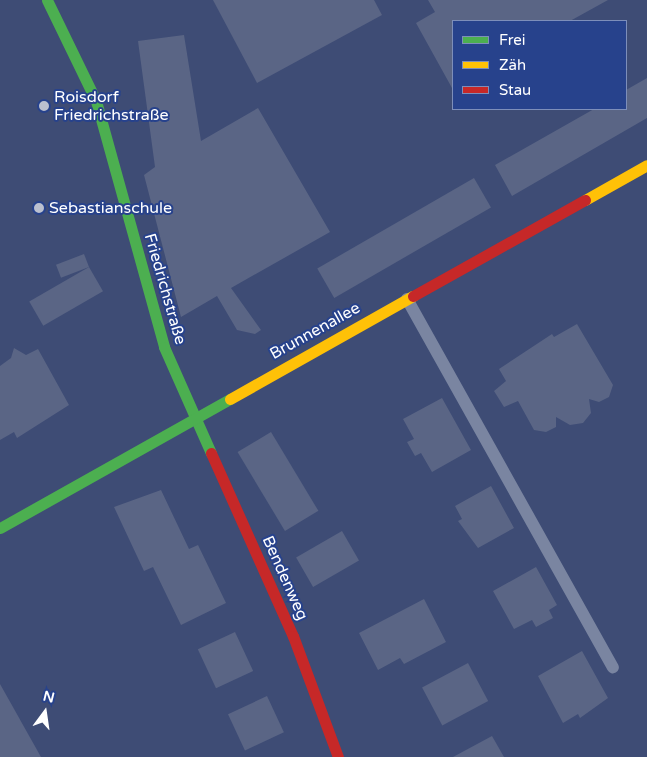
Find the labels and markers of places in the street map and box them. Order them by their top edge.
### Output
place label: Roisdorf Friedrichstraße [54,87,169,125]
marker: Roisdorf Friedrichstraße [38,100,50,112]
place label: Sebastianschule [49,198,172,218]
marker: Sebastianschule [33,202,45,214]

